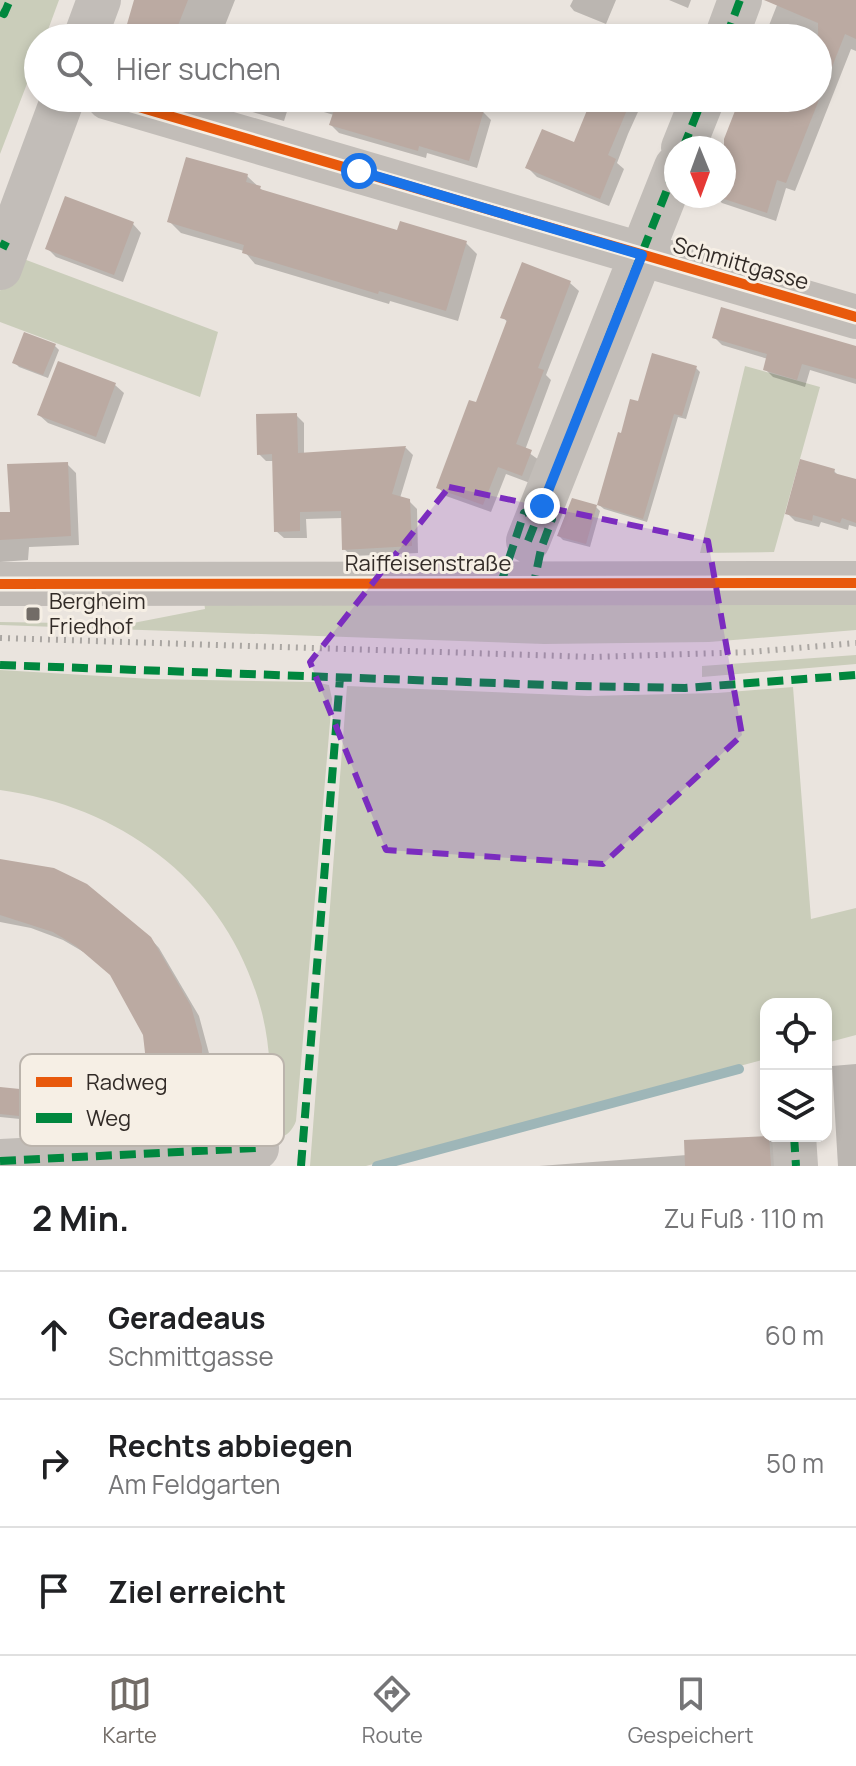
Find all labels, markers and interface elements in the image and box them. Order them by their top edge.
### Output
search box [24,24,832,112]
icon: search [52,46,96,90]
text: Hier suchen [116,48,281,89]
north arrow [664,136,736,208]
route start [341,153,377,189]
street label: Schmittgasse [670,229,813,297]
route end [524,488,560,524]
street label: Raiffeisenstraße [345,548,511,578]
place label: Bergheim Friedhof [49,586,146,641]
marker: Bergheim Friedhof [24,605,42,623]
map controls [760,998,832,1142]
button: locate [760,998,832,1070]
legend [20,1054,284,1146]
text: Radweg [86,1067,167,1097]
button: layers [760,1070,832,1142]
text: Weg [86,1103,131,1133]
text: 2 Min. [32,1195,129,1241]
text: Zu Fuß · 110 m [664,1200,824,1236]
text: Geradeaus [108,1297,265,1338]
icon: ahead [32,1313,76,1357]
text: 60 m [765,1317,824,1353]
text: Schmittgasse [108,1338,274,1374]
text: Rechts abbiegen [108,1425,353,1466]
icon: right [32,1441,76,1485]
text: 50 m [766,1445,824,1481]
text: Am Feldgarten [108,1466,280,1502]
icon: arrive [32,1569,76,1613]
text: Ziel erreicht [108,1571,286,1612]
tab: Karte [102,1672,157,1750]
tab: Route [362,1672,423,1750]
tab: Gespeichert [628,1672,754,1750]

